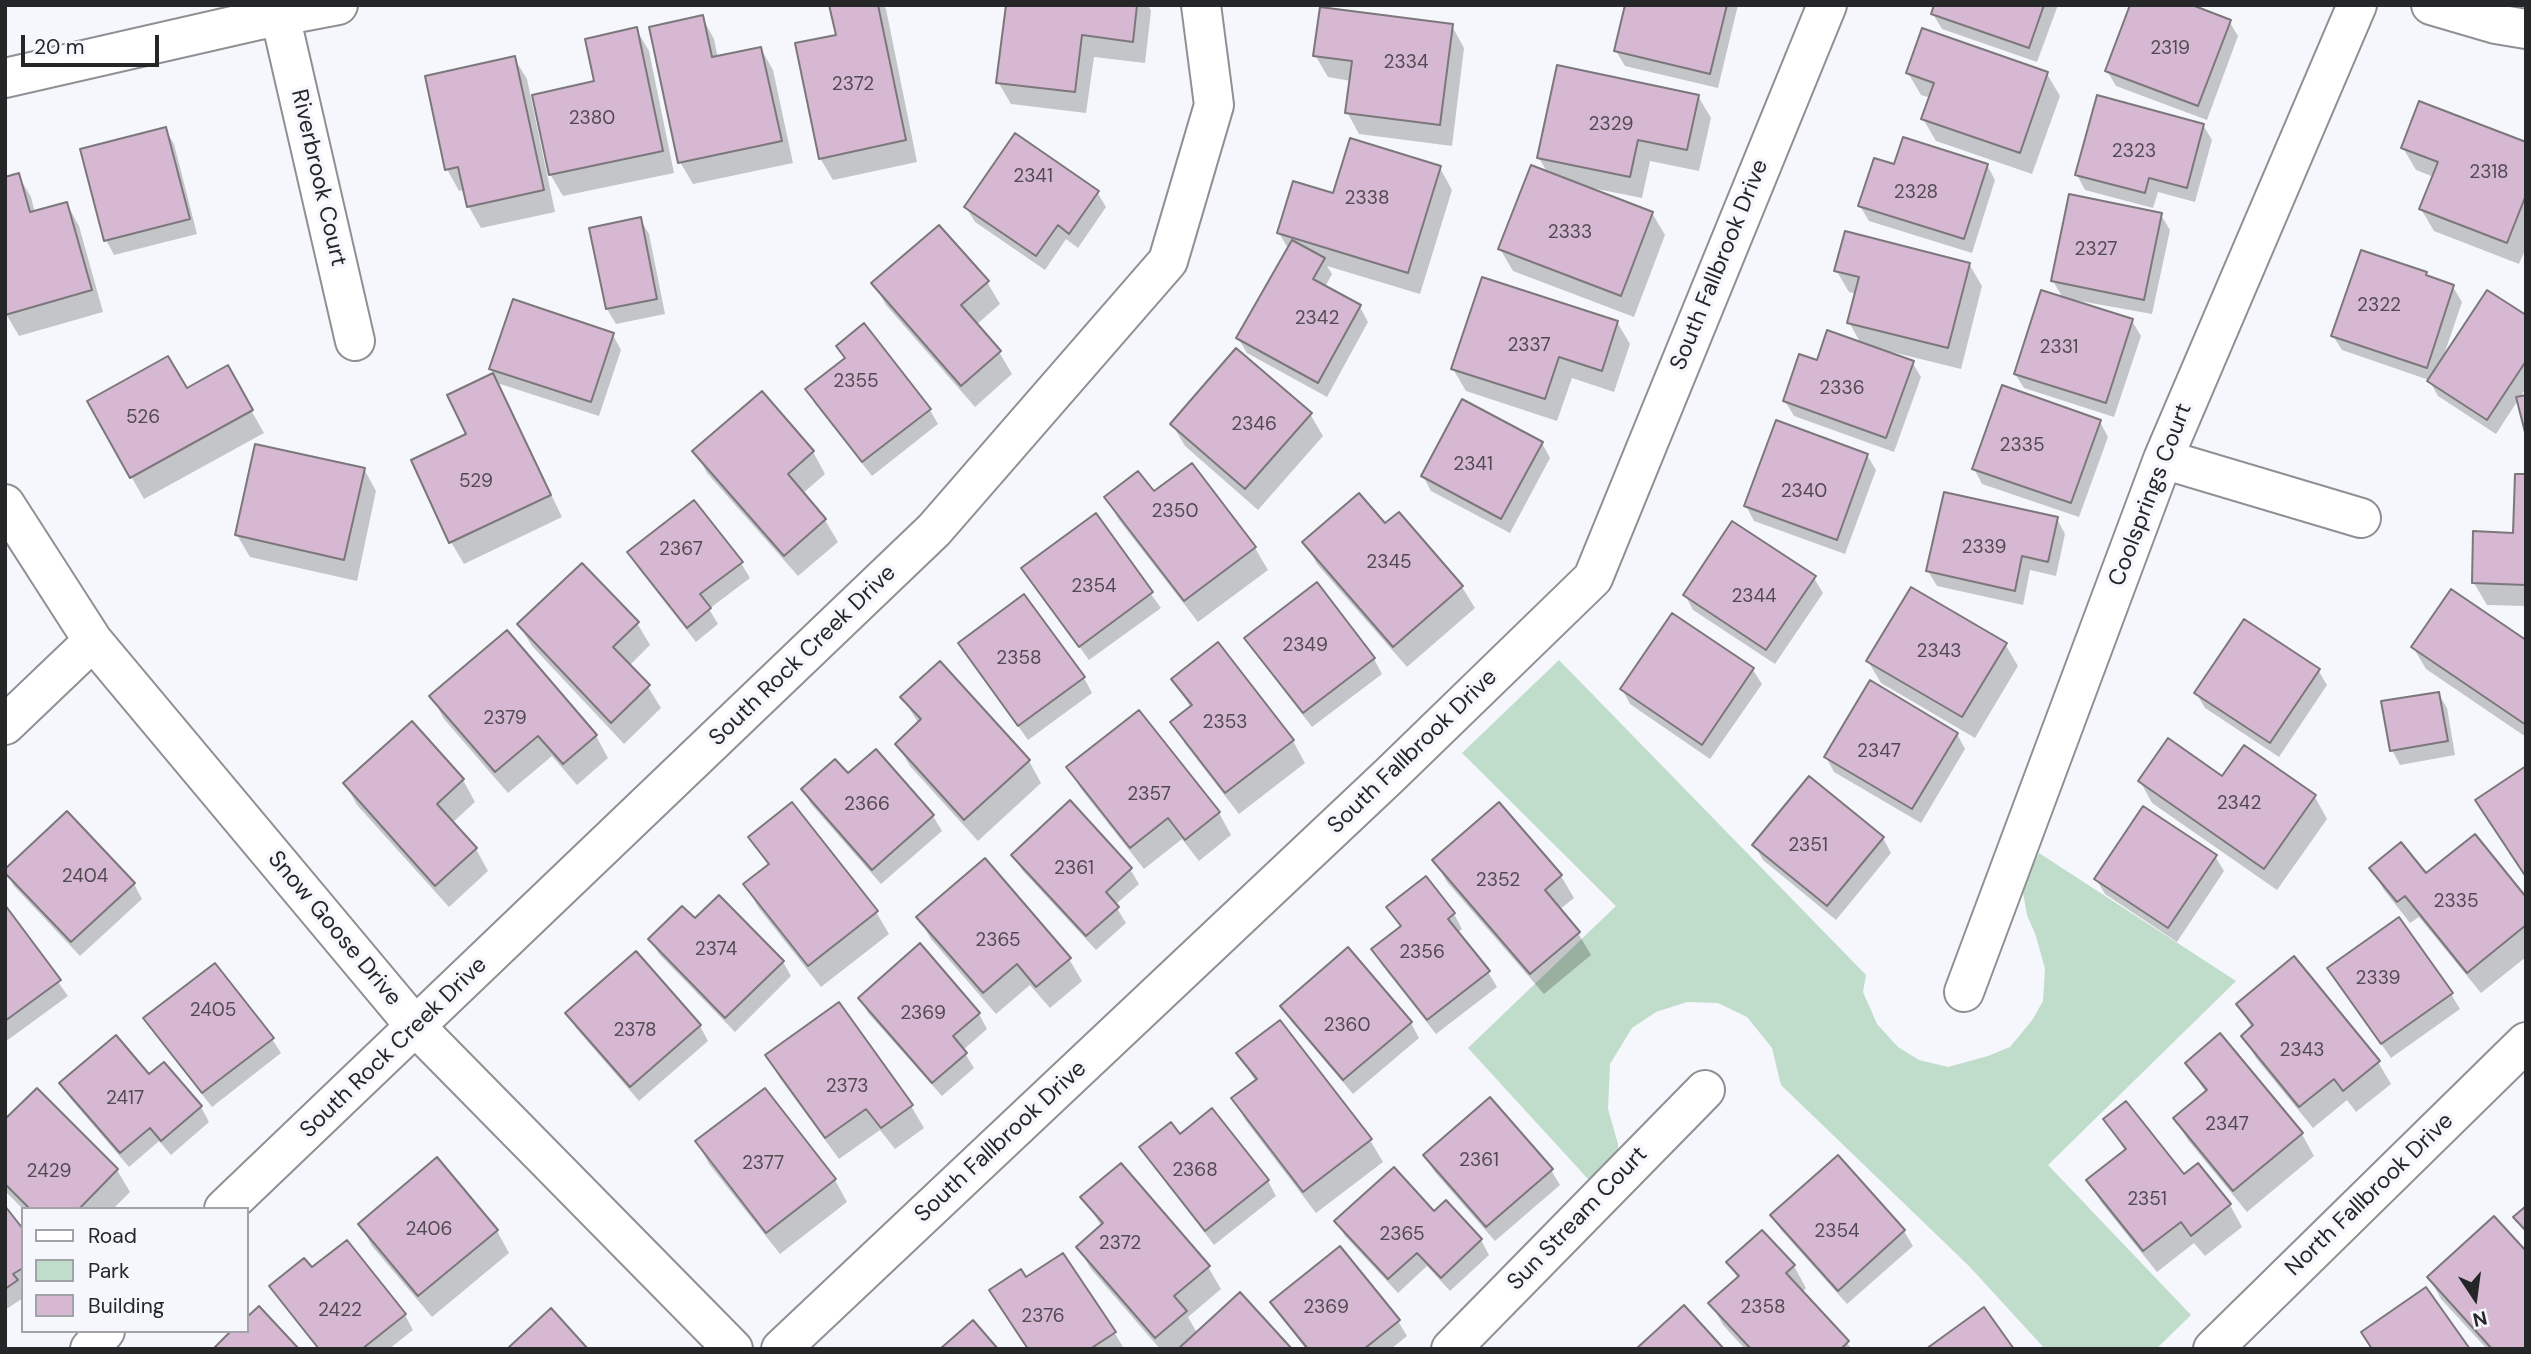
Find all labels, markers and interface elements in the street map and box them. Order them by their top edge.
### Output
scale bar [24,21,163,65]
text: 20 m [34,33,85,61]
house number: 2319 [2150,38,2190,60]
house number: 2334 [1384,52,1428,74]
house number: 2372 [832,74,874,96]
street label: Riverbrook Court [284,87,352,269]
house number: 2380 [569,108,615,130]
house number: 2329 [1589,114,1633,136]
house number: 2323 [2112,141,2156,163]
street label: South Fallbrook Drive [1665,156,1775,374]
house number: 2318 [2469,162,2509,184]
house number: 2341 [1013,166,1053,188]
house number: 2328 [1894,182,1938,204]
house number: 2338 [1345,188,1389,210]
house number: 2333 [1548,222,1592,244]
house number: 2327 [2075,239,2117,261]
house number: 2322 [2357,295,2401,317]
house number: 2342 [1295,308,1339,330]
house number: 2337 [1507,335,1551,357]
house number: 2331 [2039,337,2079,359]
house number: 2355 [833,371,879,393]
house number: 2336 [1819,378,1865,400]
street label: Coolsprings Court [2103,400,2199,590]
house number: 526 [126,407,160,429]
house number: 2346 [1231,414,1277,436]
house number: 2335 [2000,435,2044,457]
house number: 2341 [1453,454,1493,476]
house number: 529 [459,471,493,493]
house number: 2340 [1781,481,1827,503]
house number: 2350 [1152,501,1198,523]
house number: 2339 [1962,537,2006,559]
house number: 2367 [659,539,703,561]
house number: 2345 [1366,552,1412,574]
street label: South Rock Creek Drive [704,560,902,752]
house number: 2354 [1071,576,1117,598]
house number: 2344 [1731,586,1777,608]
house number: 2349 [1282,635,1328,657]
house number: 2343 [1917,641,1961,663]
house number: 2358 [996,648,1042,670]
street label: South Fallbrook Drive [1323,664,1503,840]
house number: 2379 [483,708,527,730]
house number: 2353 [1203,712,1247,734]
house number: 2347 [1857,741,1901,763]
house number: 2357 [1127,784,1171,806]
house number: 2342 [2217,793,2261,815]
house number: 2366 [844,794,890,816]
house number: 2351 [1788,835,1828,857]
street label: Snow Goose Drive [261,846,407,1012]
house number: 2361 [1054,858,1094,880]
house number: 2404 [62,866,108,888]
house number: 2352 [1476,870,1520,892]
house number: 2335 [2434,891,2478,913]
house number: 2365 [975,930,1021,952]
house number: 2374 [695,939,737,961]
house number: 2356 [1399,942,1445,964]
street label: South Rock Creek Drive [295,952,493,1144]
house number: 2339 [2356,968,2400,990]
house number: 2405 [190,1000,236,1022]
house number: 2369 [900,1003,946,1025]
house number: 2360 [1323,1015,1371,1037]
house number: 2378 [613,1020,657,1042]
house number: 2343 [2280,1040,2324,1062]
street label: South Fallbrook Drive [909,1055,1093,1229]
house number: 2373 [826,1076,868,1098]
house number: 2417 [106,1088,144,1110]
street label: North Fallbrook Drive [2280,1108,2460,1282]
house number: 2347 [2205,1114,2249,1136]
street label: Sun Stream Court [1502,1141,1654,1297]
house number: 2361 [1459,1150,1499,1172]
house number: 2377 [742,1153,784,1175]
house number: 2368 [1172,1160,1218,1182]
house number: 2429 [27,1161,71,1183]
house number: 2351 [2127,1189,2167,1211]
legend [21,1207,248,1333]
house number: 2406 [405,1219,453,1241]
house number: 2354 [1814,1221,1860,1243]
text: Road [88,1222,137,1250]
house number: 2365 [1379,1224,1425,1246]
house number: 2372 [1099,1233,1141,1255]
text: Park [88,1257,129,1285]
north arrow [2440,1263,2510,1333]
text: Building [88,1292,164,1320]
house number: 2369 [1303,1297,1349,1319]
house number: 2358 [1740,1297,1786,1319]
house number: 2422 [318,1300,362,1322]
text: N [2470,1305,2489,1333]
house number: 2376 [1021,1306,1065,1328]

